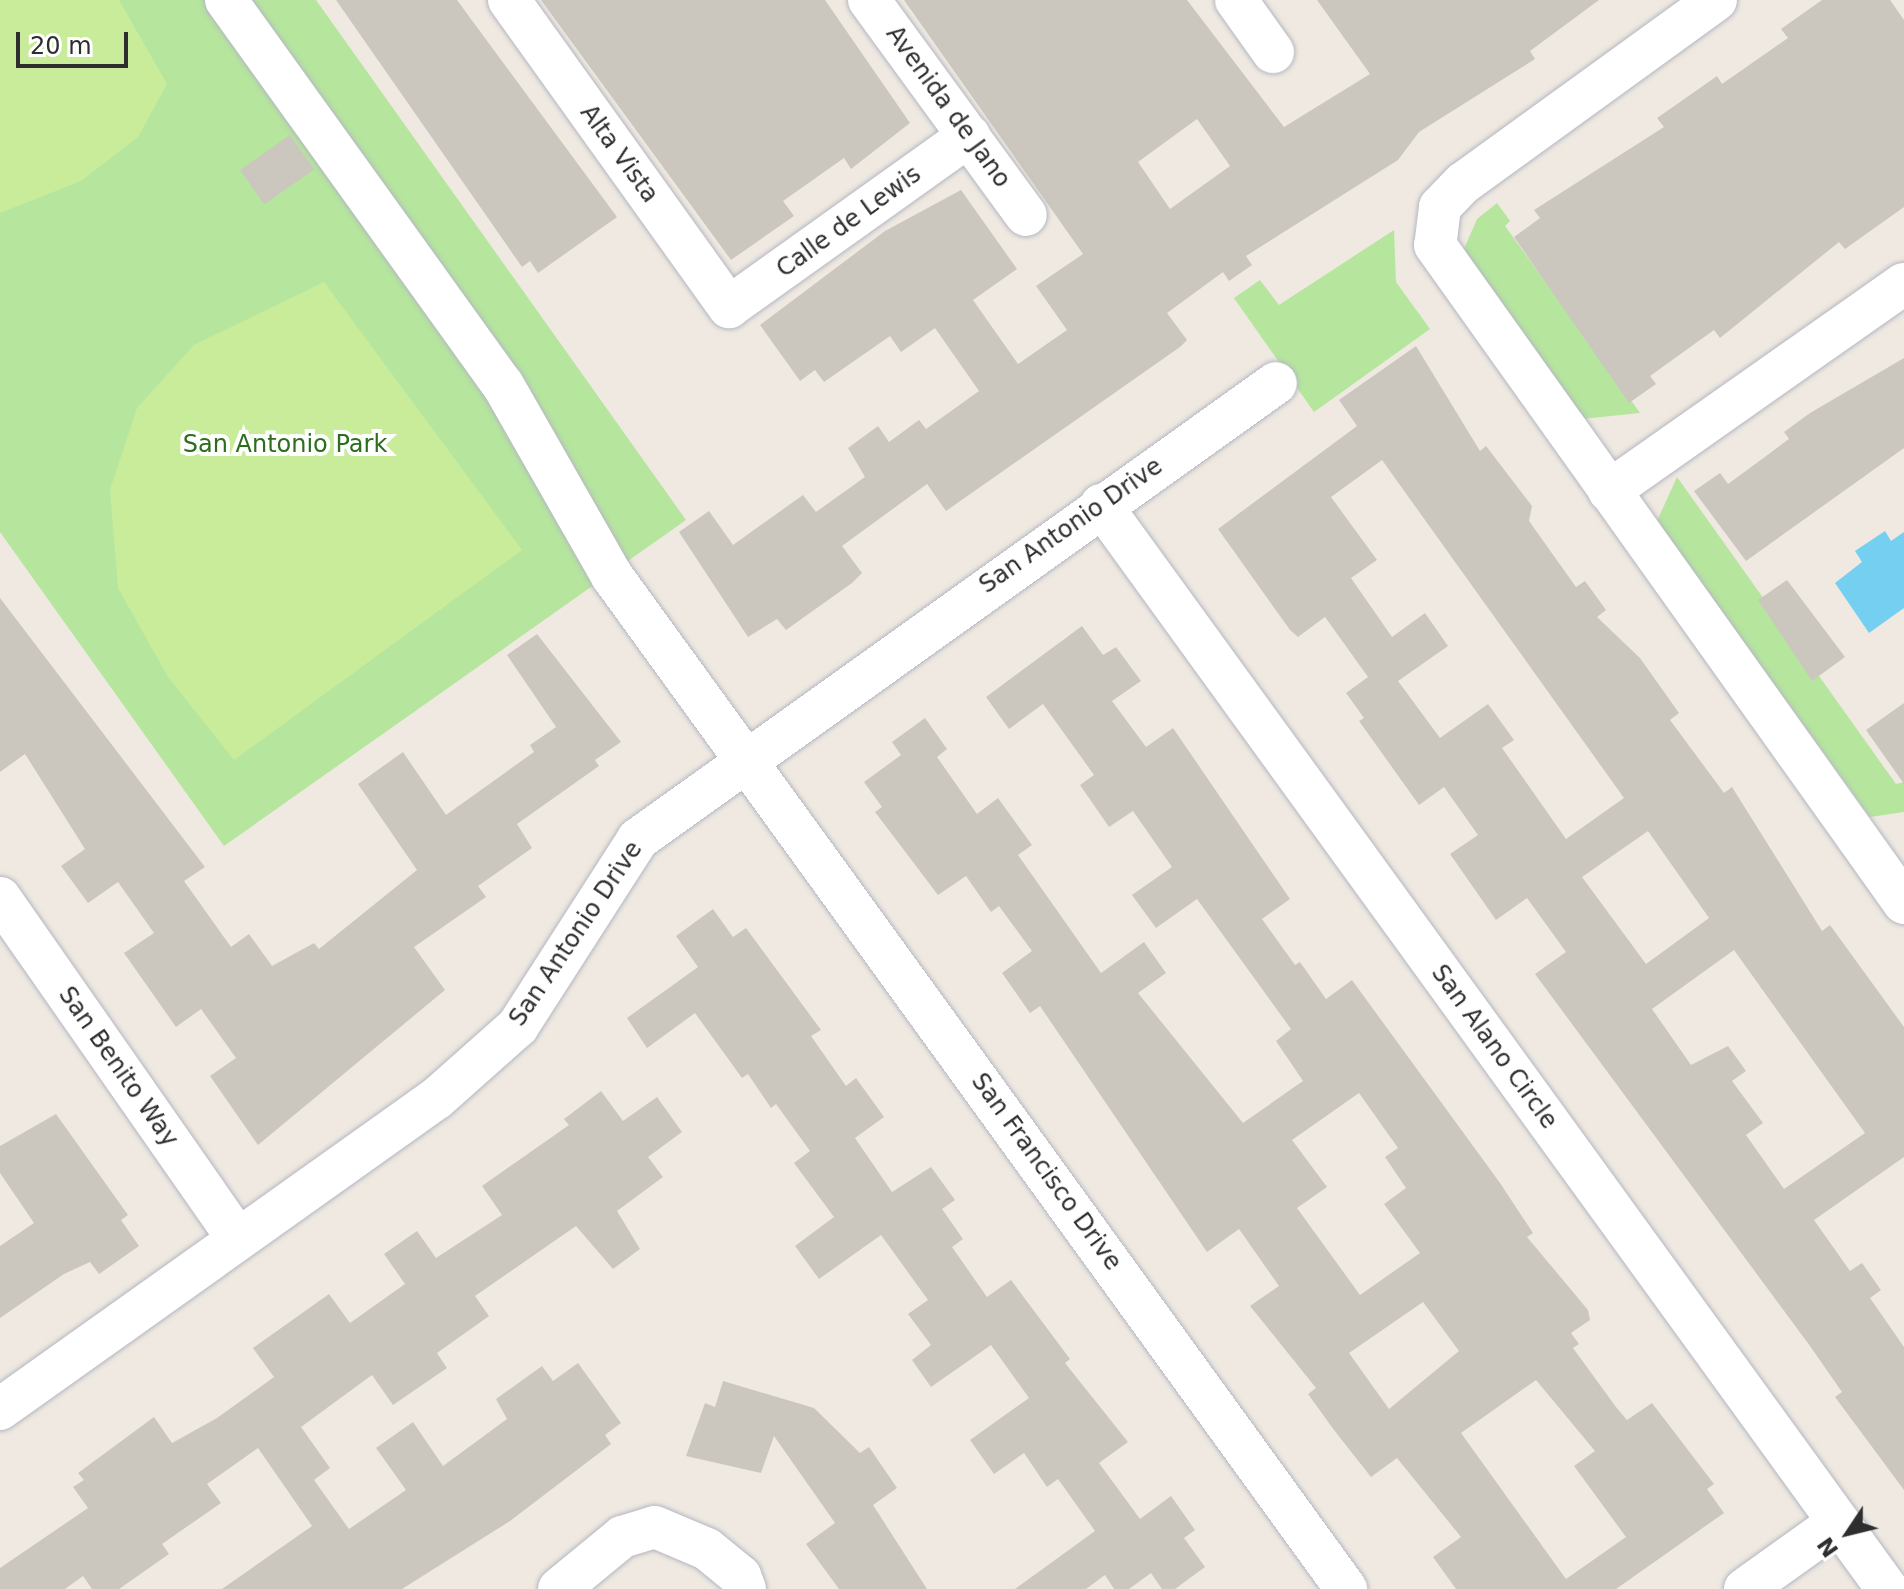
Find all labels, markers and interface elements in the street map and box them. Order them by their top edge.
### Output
scale bar [20,16,132,66]
street label: Avenida de Jano [880,21,1016,193]
text: 20 m [30,32,92,60]
street label: Alta Vista [574,99,664,209]
street label: Calle de Lewis [771,160,927,284]
park label: San Antonio Park [183,431,387,459]
street label: San Antonio Drive [974,452,1168,600]
street label: San Antonio Drive [503,836,649,1032]
street label: San Alano Circle [1425,959,1563,1135]
street label: San Benito Way [52,981,184,1153]
street label: San Francisco Drive [965,1068,1127,1276]
north arrow [1808,1493,1888,1573]
text: N [1812,1532,1843,1562]

